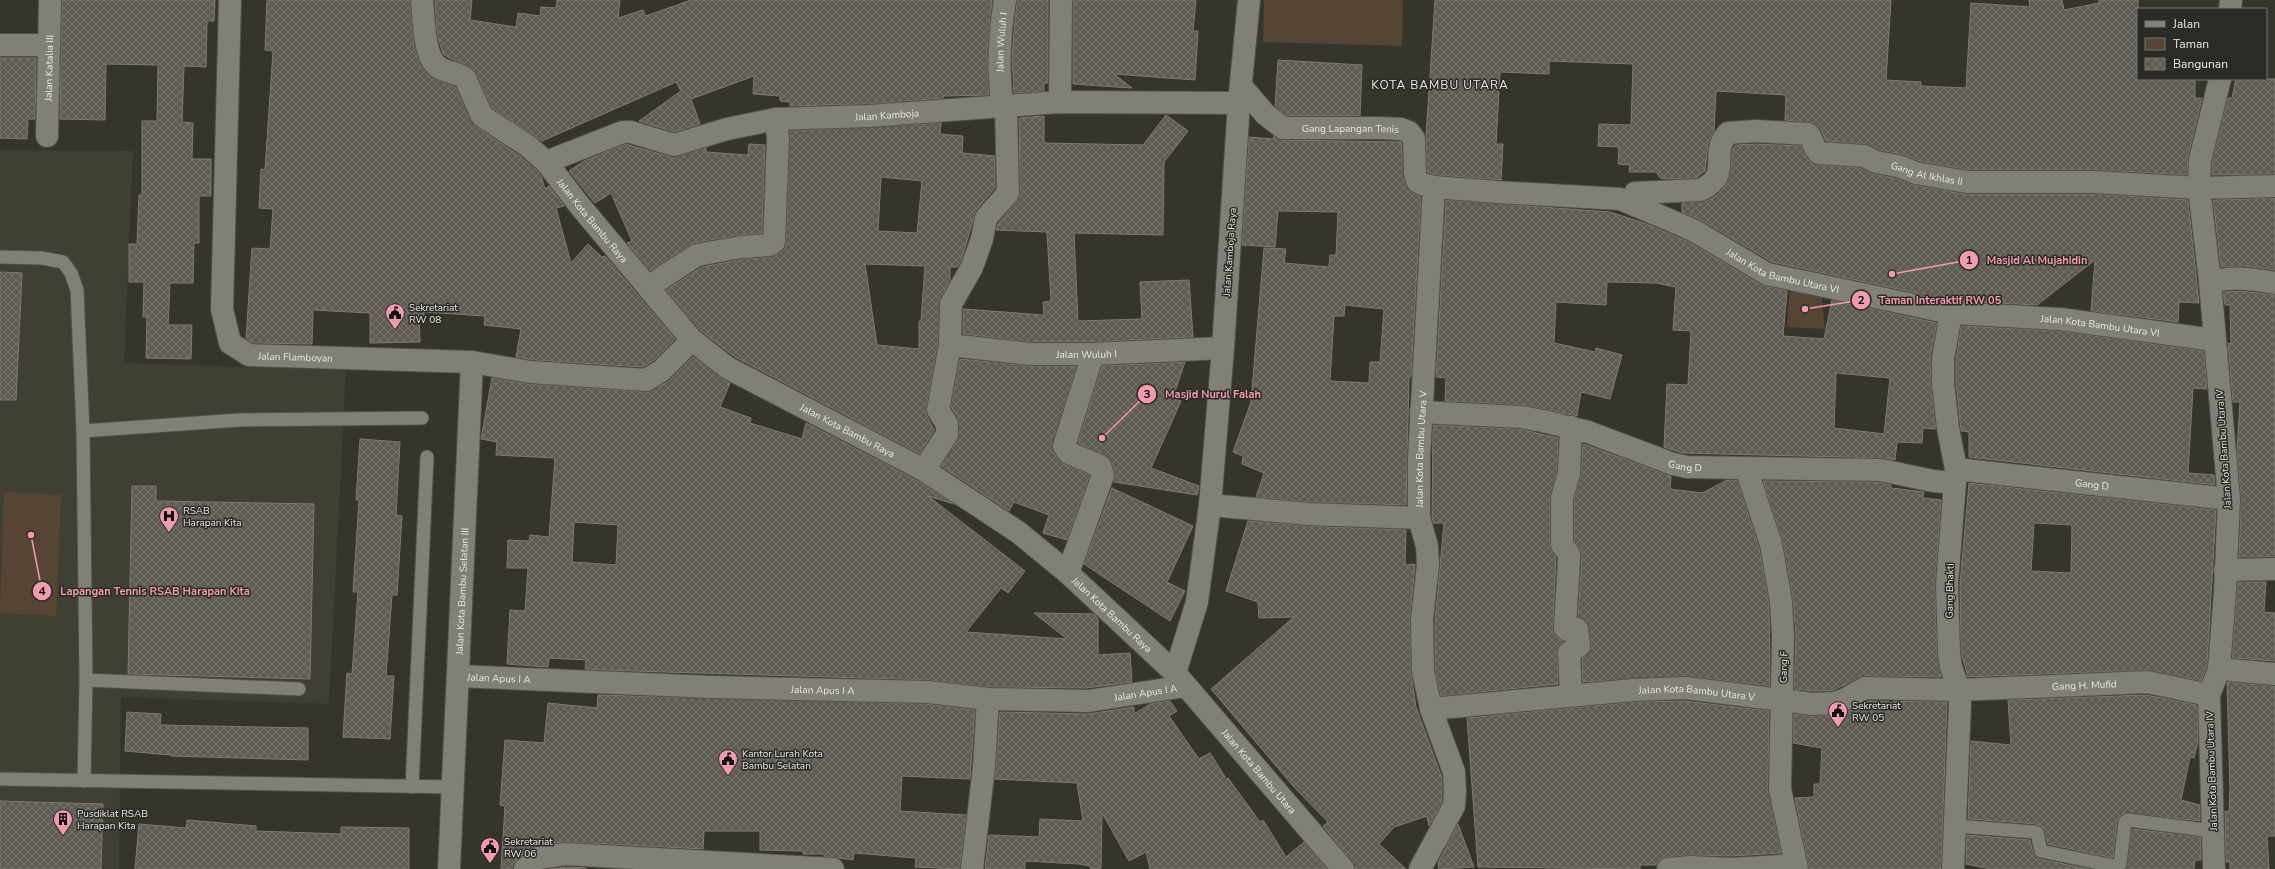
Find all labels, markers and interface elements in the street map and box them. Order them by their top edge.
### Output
legend [2137,8,2267,80]
street label: Jalan Wuluh I [993,11,1011,74]
text: Jalan [2172,16,2200,32]
street label: Jalan Katalia III [42,35,57,102]
text: Taman [2173,36,2209,52]
text: Bangunan [2173,56,2228,72]
district label: KOTA BAMBU UTARA [1371,77,1509,93]
street label: Jalan Kamboja [854,106,920,124]
street label: Gang Lapangan Tenis [1302,122,1399,137]
street label: Gang Al Ikhlas II [1890,159,1964,189]
street label: Jalan Kota Bambu Raya [553,175,631,266]
street label: Jalan Kamboja Raya [1220,207,1240,298]
street label: Jalan Kota Bambu Utara VI [1722,245,1840,297]
callout: Masjid Al Mujahidin [1959,248,2096,271]
text: 1 [1965,252,1973,268]
text: Masjid Al Mujahidin [1987,253,2087,268]
callout: Taman Interaktif RW 05 [1851,289,2010,312]
text: 2 [1857,292,1865,308]
text: Taman Interaktif RW 05 [1879,293,2002,308]
place label: Sekretariat RW 08 [409,301,458,327]
public building icon: Sekretariat RW 08 [384,302,406,330]
street label: Jalan Kota Bambu Utara VI [2039,312,2160,341]
street label: Jalan Wuluh I [1055,347,1117,362]
street label: Jalan Flamboyan [257,349,333,366]
callout: Masjid Nurul Falah [1137,382,1269,405]
text: 3 [1143,386,1151,402]
text: Masjid Nurul Falah [1165,387,1261,402]
street label: Jalan Kota Bambu Utara IV [2213,389,2235,510]
street label: Jalan Kota Bambu Utara V [1413,390,1431,509]
street label: Jalan Kota Bambu Raya [796,400,897,462]
street label: Gang D [1666,457,1702,475]
street label: Gang D [2074,476,2110,494]
place label: RSAB Harapan Kita [183,504,242,530]
hospital icon: RSAB Harapan Kita [158,505,180,533]
street label: Jalan Kota Bambu Selatan III [453,527,472,656]
street label: Gang Bhakti [1943,563,1957,619]
street label: Jalan Kota Bambu Raya [1068,573,1155,656]
callout: Lapangan Tennis RSAB Harapan Kita [32,580,258,603]
text: 4 [38,583,46,599]
text: Lapangan Tennis RSAB Harapan Kita [60,584,250,599]
street label: Gang F [1777,650,1791,683]
street label: Jalan Apus I A [466,670,532,687]
street label: Gang H. Mufid [2052,677,2117,694]
street label: Jalan Apus I A [1112,681,1179,705]
street label: Jalan Kota Bambu Utara V [1637,682,1756,705]
street label: Jalan Apus I A [790,683,855,698]
place label: Sekretariat RW 05 [1852,699,1901,725]
public building icon: Sekretariat RW 05 [1827,700,1849,728]
street label: Jalan Kota Bambu Utara IV [2203,711,2221,832]
street label: Jalan Kota Bambu Utara [1217,726,1299,817]
place label: Kantor Lurah Kota Bambu Selatan [742,747,823,773]
public building icon: Kantor Lurah Kota Bambu Selatan [717,748,739,776]
place label: Pusdiklat RSAB Harapan Kita [77,807,148,833]
building icon: Pusdiklat RSAB Harapan Kita [52,808,74,836]
place label: Sekretariat RW 06 [504,835,553,861]
public building icon: Sekretariat RW 06 [479,836,501,864]

